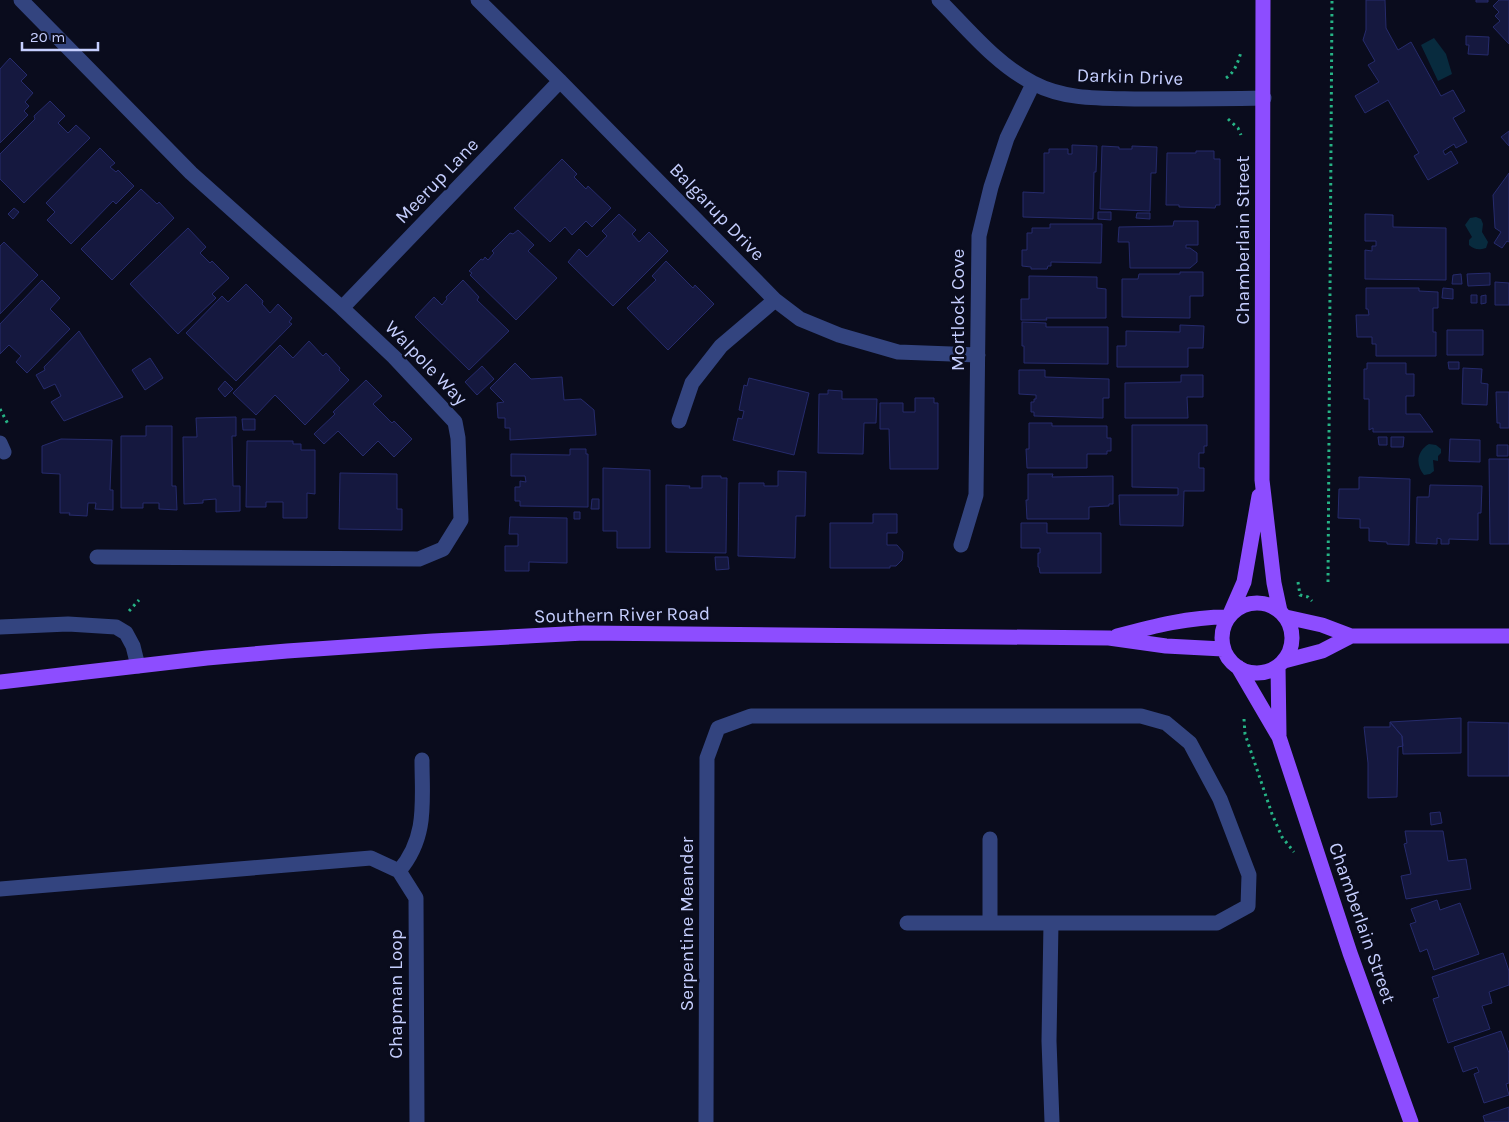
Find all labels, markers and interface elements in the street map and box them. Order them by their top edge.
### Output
scale bar [22,20,99,52]
text: 20 m [30,28,65,46]
street label: Darkin Drive [1076,64,1184,90]
street label: Meerup Lane [391,134,483,228]
street label: Chamberlain Street [1232,156,1254,324]
street label: Balgarup Drive [665,159,769,265]
street label: Mortlock Cove [947,249,969,371]
street label: Walpole Way [380,316,472,410]
street label: Southern River Road [534,602,710,628]
street label: Serpentine Meander [676,837,698,1011]
street label: Chamberlain Street [1324,840,1400,1006]
street label: Chapman Loop [385,929,407,1059]

